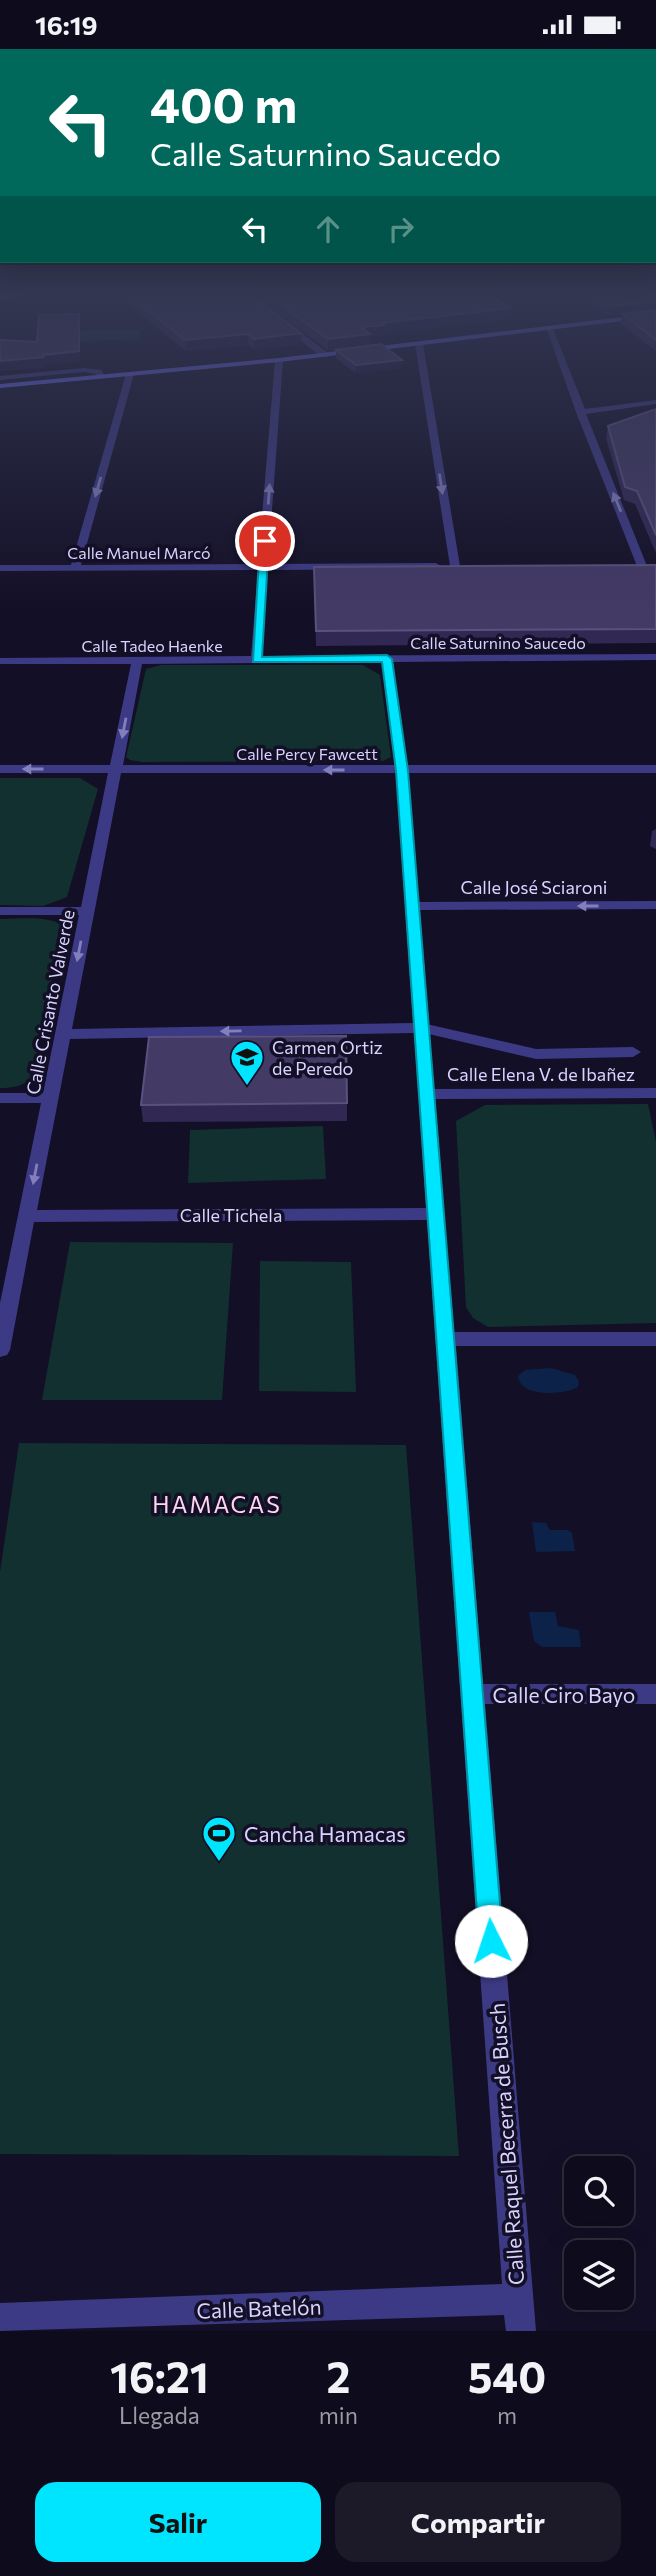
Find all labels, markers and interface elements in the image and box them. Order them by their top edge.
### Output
text: 16:19 [35,9,98,40]
text: 400 m [150,73,297,133]
icon: left [35,77,126,168]
text: Calle Saturnino Saucedo [150,133,501,173]
icon: left [236,210,274,248]
icon: ahead [309,210,347,248]
icon: right [382,210,420,248]
one-way arrow [436,473,447,495]
one-way arrow [92,477,102,498]
one-way arrow [263,483,274,505]
one-way arrow [611,492,622,513]
pin [235,511,295,571]
icon: arrive [246,522,284,560]
street label: Calle Manuel Marcó [67,543,211,562]
street label: Calle Saturnino Saucedo [410,633,586,652]
street label: Calle Tadeo Haenke [81,636,223,655]
one-way arrow [118,717,129,739]
street label: Calle Percy Fawcett [236,744,378,763]
one-way arrow [22,763,44,775]
one-way arrow [323,764,345,776]
street label: Calle José Sciaroni [461,876,607,898]
one-way arrow [577,900,599,912]
street label: Calle Crisanto Valverde [21,908,79,1096]
one-way arrow [74,940,85,962]
one-way arrow [220,1026,242,1037]
place label: Carmen Ortiz de Peredo [272,1036,383,1079]
school or university icon: Carmen Ortiz de Peredo [228,1038,266,1087]
street label: Calle Elena V. de Ibañez [447,1063,635,1085]
one-way arrow [29,1163,40,1185]
street label: Calle Tichela [180,1204,282,1226]
district label: HAMACAS [152,1490,282,1518]
street label: Calle Ciro Bayo [493,1682,635,1707]
sports icon: Cancha Hamacas [200,1814,238,1863]
place label: Cancha Hamacas [244,1821,406,1846]
position arrow [454,1904,528,1978]
street label: Calle Raquel Becerra de Busch [484,2002,528,2286]
map controls [564,2156,634,2310]
button: search [564,2156,634,2226]
button: layers [564,2240,634,2310]
street label: Calle Batelón [196,2293,322,2323]
text: 16:21 [110,2350,209,2402]
text: 2 [326,2350,350,2402]
text: 540 [468,2350,546,2402]
text: Llegada [119,2401,200,2429]
text: min [319,2401,358,2429]
text: m [497,2401,517,2429]
button: Salir [35,2482,321,2562]
button: Compartir [335,2482,621,2562]

